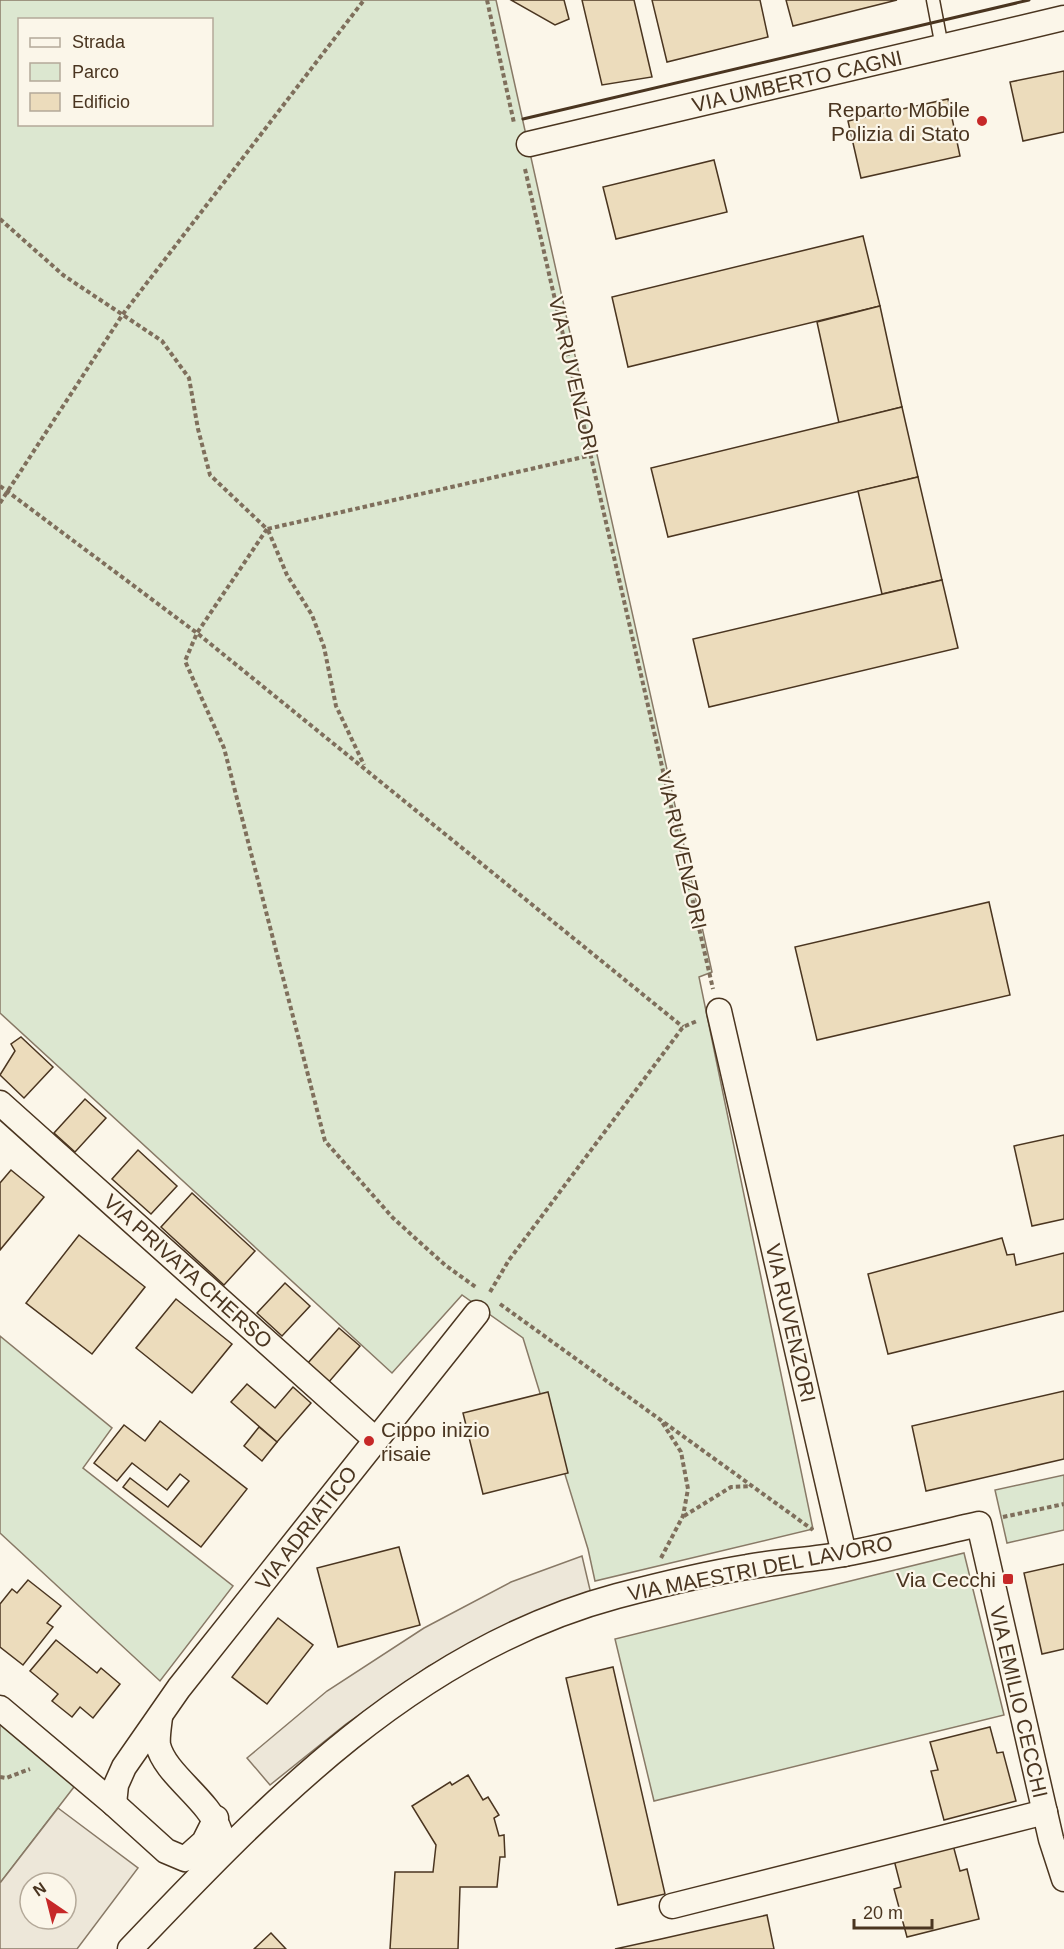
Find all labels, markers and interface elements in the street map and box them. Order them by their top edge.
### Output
legend [18,18,213,126]
text: Strada [72,32,126,52]
street label: VIA UMBERTO CAGNI [690,46,904,116]
text: Parco [72,62,119,82]
text: Edificio [72,92,130,112]
place label: Reparto Mobile Polizia di Stato [828,98,970,145]
marker: Reparto Mobile Polizia di Stato [975,114,989,128]
street label: VIA RUVENZORI [545,294,603,458]
street label: VIA RUVENZORI [653,768,711,932]
street label: VIA PRIVATA CHERSO [99,1189,277,1353]
street label: VIA RUVENZORI [762,1241,820,1405]
place label: Cippo inizio risaie [381,1418,490,1465]
marker: Cippo inizio risaie [362,1434,376,1448]
street label: VIA ADRIATICO [251,1462,361,1594]
street label: VIA MAESTRI DEL LAVORO [625,1531,895,1605]
place label: Via Cecchi [896,1568,996,1591]
marker: Via Cecchi [1001,1572,1015,1586]
street label: VIA EMILIO CECCHI [986,1604,1052,1800]
north arrow [18,1871,78,1931]
text: N [30,1879,49,1899]
scale bar [854,1892,932,1930]
text: 20 m [863,1903,903,1923]

